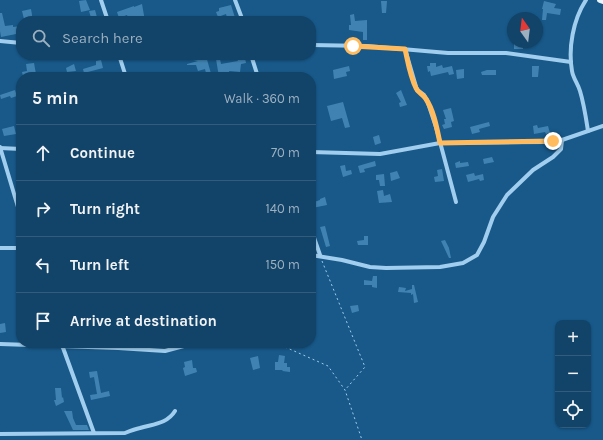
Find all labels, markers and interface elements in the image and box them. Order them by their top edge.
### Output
north arrow [507,12,543,48]
search box [16,16,316,60]
icon: search [30,27,52,49]
text: Search here [62,29,143,47]
route start [344,37,362,55]
text: 5 min [32,88,79,108]
text: Walk · 360 m [224,91,300,106]
route end [544,132,562,150]
icon: ahead [32,142,54,164]
text: Continue [70,144,135,162]
text: 70 m [271,145,300,160]
icon: right [32,198,54,220]
text: Turn right [70,200,140,218]
text: 140 m [265,201,300,216]
icon: left [32,254,54,276]
text: Turn left [70,256,129,274]
text: 150 m [265,257,300,272]
icon: arrive [32,310,54,332]
text: Arrive at destination [70,312,217,330]
map controls [555,320,591,428]
button: + [555,320,591,356]
button: − [555,356,591,392]
button: locate [555,392,591,428]

